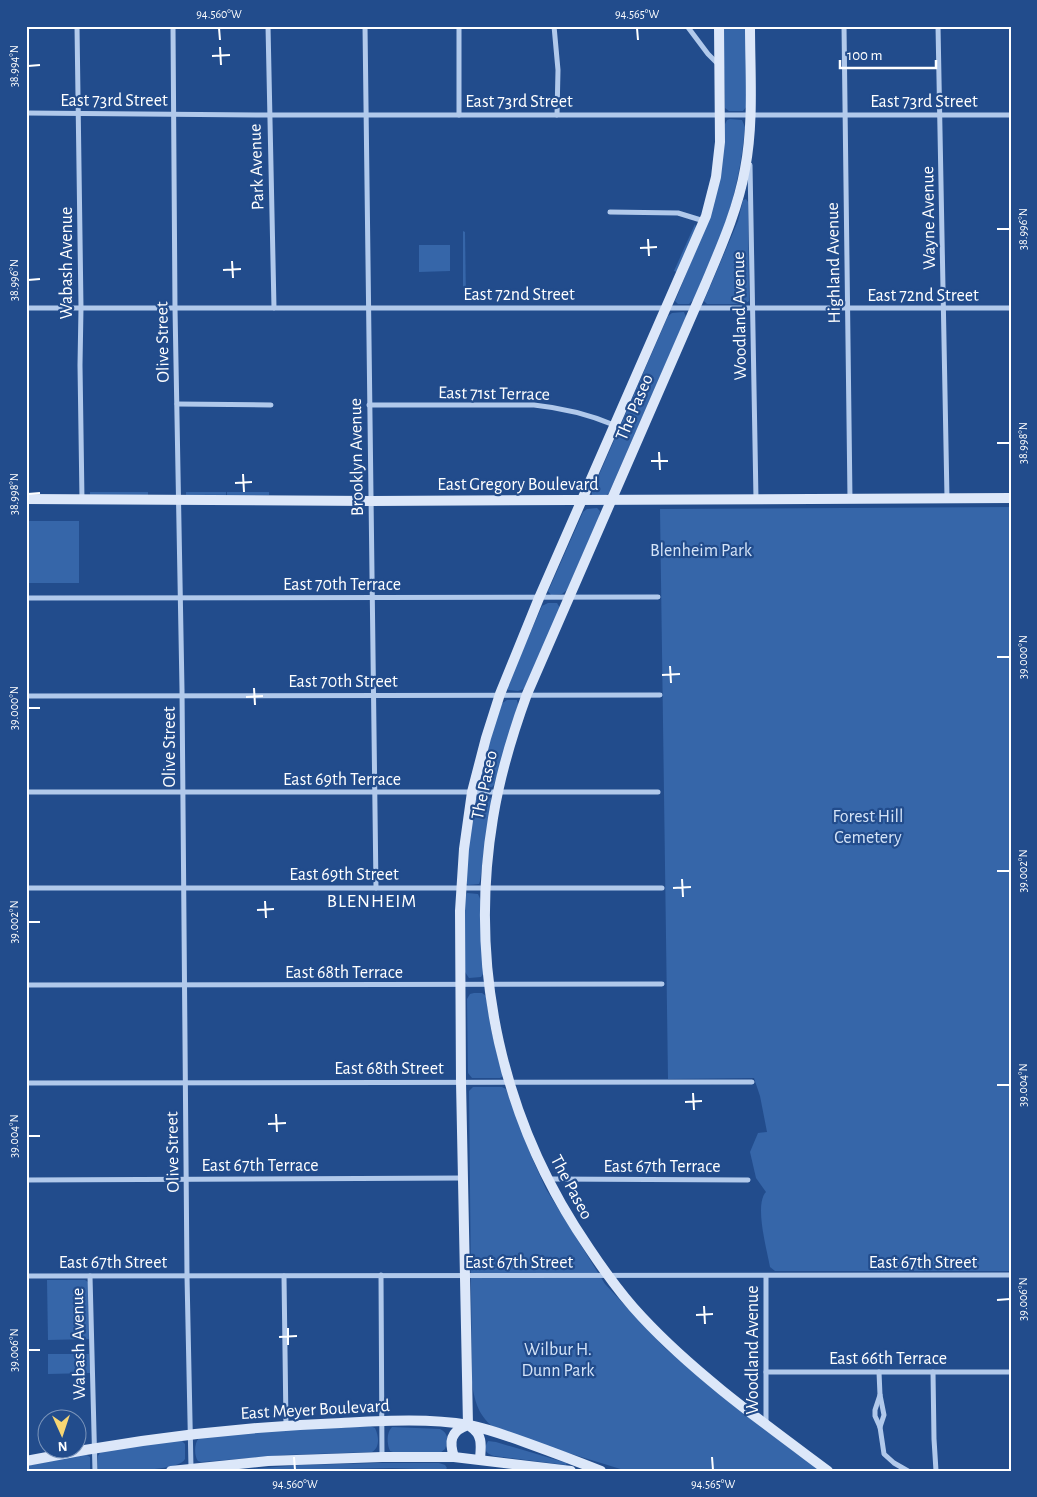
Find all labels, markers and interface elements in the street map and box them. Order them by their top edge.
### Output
text: 94.560°W [196,8,242,20]
text: 94.565°W [615,8,659,20]
scale bar [840,38,936,70]
text: 38.994°N [8,45,20,87]
text: 100 m [847,48,882,63]
street label: East 73rd Street [60,92,168,110]
street label: East 73rd Street [465,93,573,111]
street label: East 73rd Street [870,93,978,111]
street label: Park Avenue [246,123,268,211]
street label: Wayne Avenue [919,166,939,270]
street label: Highland Avenue [824,202,844,324]
street label: Wabash Avenue [58,207,76,319]
text: 38.996°N [1017,208,1029,250]
street label: Woodland Avenue [730,251,750,381]
text: 38.996°N [8,259,20,301]
street label: East 72nd Street [463,286,575,304]
street label: East 72nd Street [867,287,979,305]
street label: Olive Street [153,301,173,383]
street label: The Paseo [613,371,657,443]
street label: East 71st Terrace [438,384,550,404]
street label: Brooklyn Avenue [347,398,367,516]
text: 38.998°N [1017,422,1029,464]
text: 38.998°N [8,473,20,515]
street label: East Gregory Boulevard [437,476,599,494]
park label: Blenheim Park [650,542,753,560]
street label: East 70th Terrace [283,576,401,594]
text: 39.000°N [1017,635,1029,679]
street label: East 70th Street [288,673,398,691]
text: 39.000°N [8,686,20,730]
street label: Olive Street [161,706,179,788]
street label: The Paseo [469,749,501,821]
street label: East 69th Terrace [283,771,401,789]
park label: Forest Hill Cemetery [833,808,903,847]
text: 39.002°N [1017,849,1029,893]
street label: East 69th Street [289,866,399,884]
district label: BLENHEIM [327,892,417,911]
text: 39.002°N [8,900,20,944]
street label: East 68th Terrace [285,964,403,982]
street label: East 68th Street [334,1060,444,1078]
text: 39.004°N [1017,1063,1029,1107]
street label: Olive Street [163,1111,183,1193]
text: 39.004°N [8,1114,20,1158]
street label: The Paseo [547,1152,596,1223]
street label: East 67th Terrace [202,1157,318,1175]
street label: East 67th Terrace [604,1158,720,1176]
street label: East 67th Street [59,1254,167,1272]
street label: East 67th Street [465,1254,573,1272]
street label: East 67th Street [869,1254,977,1272]
text: 39.006°N [1017,1277,1029,1321]
street label: Woodland Avenue [744,1286,762,1414]
street label: Wabash Avenue [69,1288,89,1400]
text: 39.006°N [8,1328,20,1372]
park label: Wilbur H. Dunn Park [521,1341,595,1380]
street label: East 66th Terrace [829,1350,947,1368]
street label: East Meyer Boulevard [240,1397,390,1423]
north arrow [38,1410,88,1460]
text: N [57,1439,68,1453]
text: 94.560°W [272,1478,318,1490]
text: 94.565°W [691,1478,735,1490]

